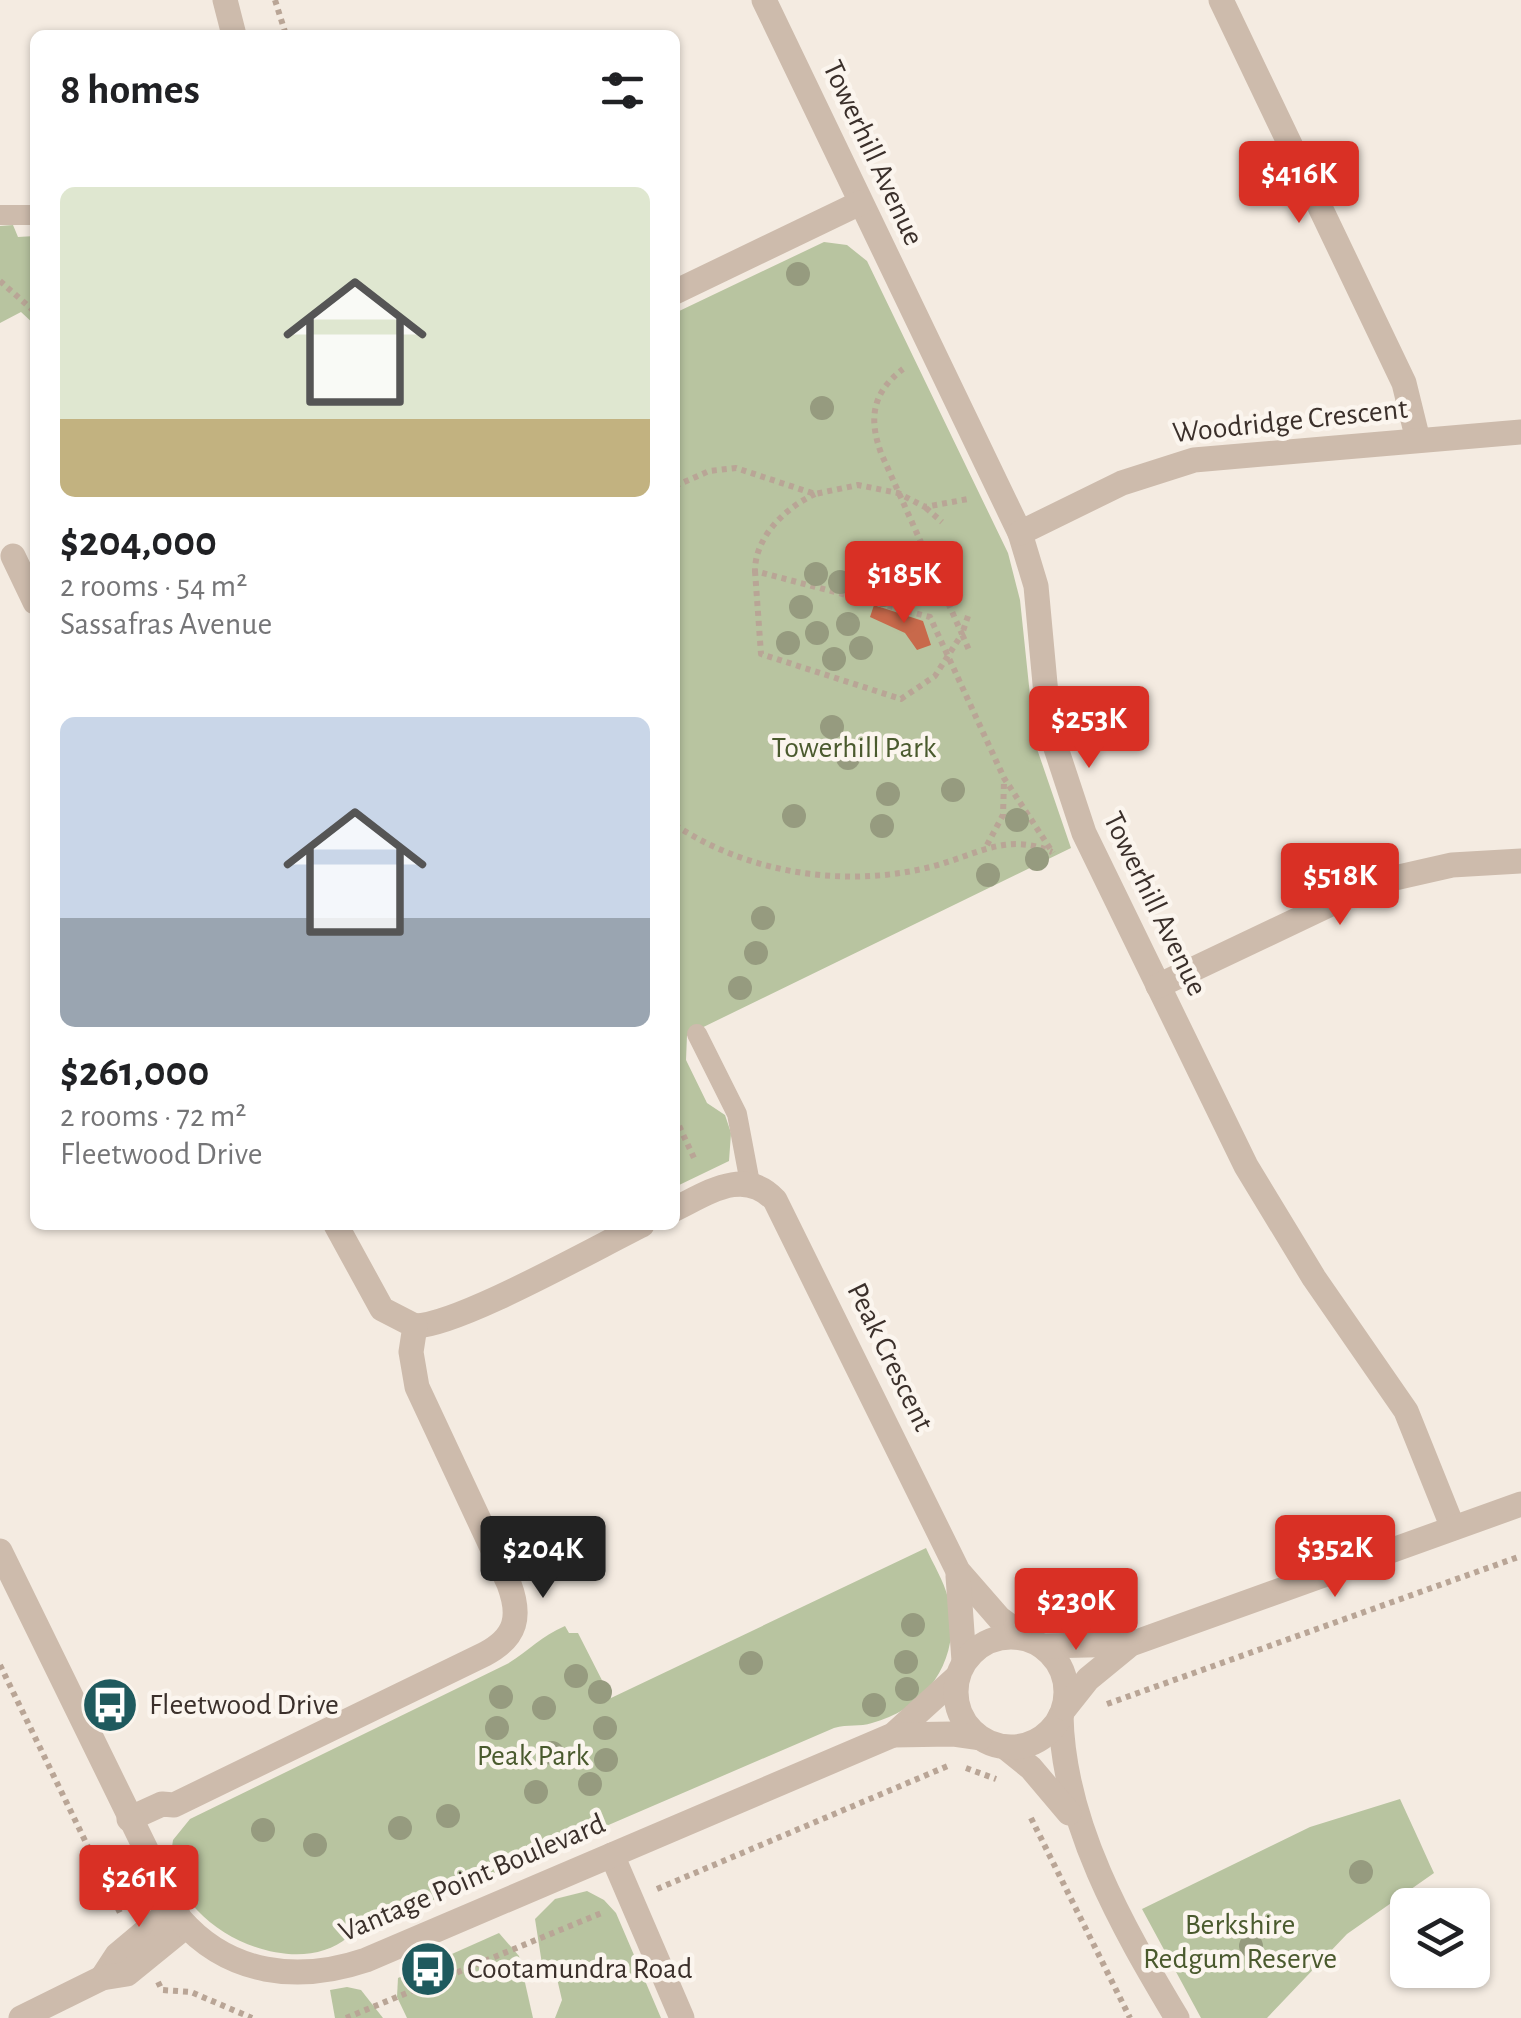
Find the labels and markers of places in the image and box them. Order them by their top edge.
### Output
pin: $416K [1229,141,1369,226]
pin: $185K [834,541,974,626]
pin: $253K [1019,686,1159,771]
pin: $518K [1270,843,1410,928]
pin: $352K [1265,1515,1405,1600]
pin: $204K [473,1516,613,1601]
pin: $230K [1006,1568,1146,1653]
bus stop icon: Fleetwood Drive [80,1675,140,1735]
place label: Fleetwood Drive [149,1690,339,1720]
pin: $261K [69,1845,209,1930]
bus stop icon: Cootamundra Road [398,1939,458,1999]
place label: Cootamundra Road [467,1954,692,1984]

